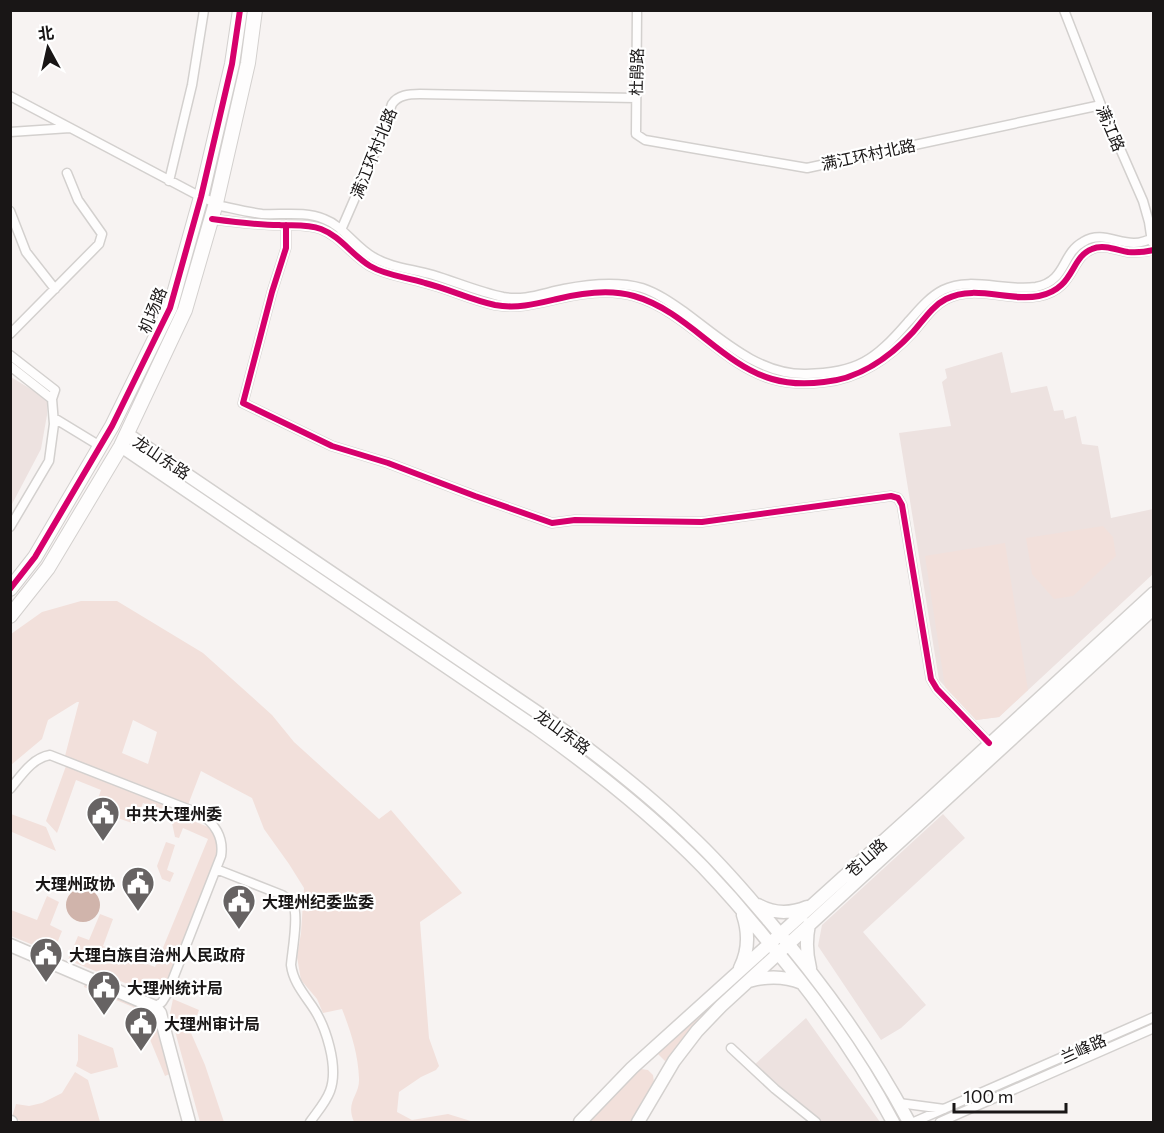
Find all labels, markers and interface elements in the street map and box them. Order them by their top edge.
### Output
north arrow [18,18,78,78]
text: 北 [37,22,55,43]
street label: 杜鹃路 [626,48,646,96]
street label: 满江路 [1093,102,1129,154]
street label: 满江环村北路 [346,105,400,201]
street label: 满江环村北路 [819,135,917,173]
street label: 机场路 [134,284,170,336]
street label: 龙山东路 [130,431,194,483]
street label: 龙山东路 [532,705,594,757]
public building icon: 中共大理州委 [85,795,121,842]
place label: 中共大理州委 [126,804,222,823]
street label: 苍山路 [842,834,890,880]
public building icon: 大理州政协 [120,865,156,912]
place label: 大理州政协 [35,874,116,893]
public building icon: 大理州纪委监委 [221,883,257,930]
place label: 大理州纪委监委 [262,892,374,911]
public building icon: 大理白族自治州人民政府 [28,936,64,983]
place label: 大理白族自治州人民政府 [69,945,245,964]
public building icon: 大理州统计局 [86,969,122,1016]
place label: 大理州统计局 [127,978,223,997]
public building icon: 大理州审计局 [123,1005,159,1052]
place label: 大理州审计局 [164,1014,260,1033]
street label: 兰峰路 [1057,1030,1109,1066]
scale bar [954,1076,1066,1114]
text: 100 m [963,1085,1013,1107]

